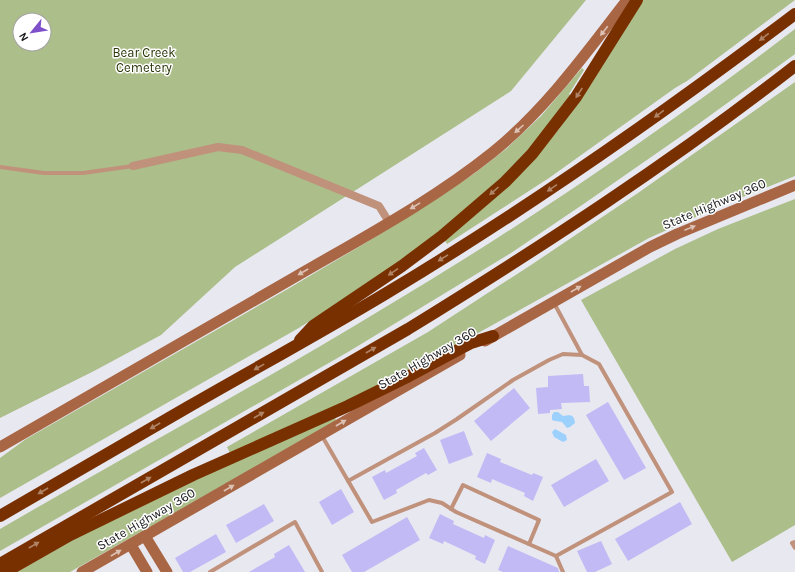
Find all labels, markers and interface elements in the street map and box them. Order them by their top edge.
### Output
north arrow [12,12,52,52]
one-way arrow [599,25,608,36]
text: N [16,30,31,43]
one-way arrow [759,33,769,41]
park label: Bear Creek Cemetery [112,45,176,75]
one-way arrow [575,87,582,99]
one-way arrow [654,110,665,118]
one-way arrow [514,124,524,134]
street label: State Highway 360 [660,175,768,233]
one-way arrow [547,184,557,192]
one-way arrow [489,187,499,196]
one-way arrow [409,203,421,210]
one-way arrow [685,225,697,231]
one-way arrow [437,255,449,262]
one-way arrow [387,268,398,276]
one-way arrow [297,269,309,276]
one-way arrow [570,286,581,293]
street label: State Highway 360 [375,324,479,392]
one-way arrow [365,346,377,353]
one-way arrow [253,364,265,370]
one-way arrow [253,411,265,418]
one-way arrow [336,420,347,427]
one-way arrow [149,422,161,429]
one-way arrow [140,477,152,484]
one-way arrow [223,484,235,491]
street label: State Highway 360 [94,485,198,553]
one-way arrow [37,488,49,495]
one-way arrow [28,541,40,548]
one-way arrow [110,549,122,556]

